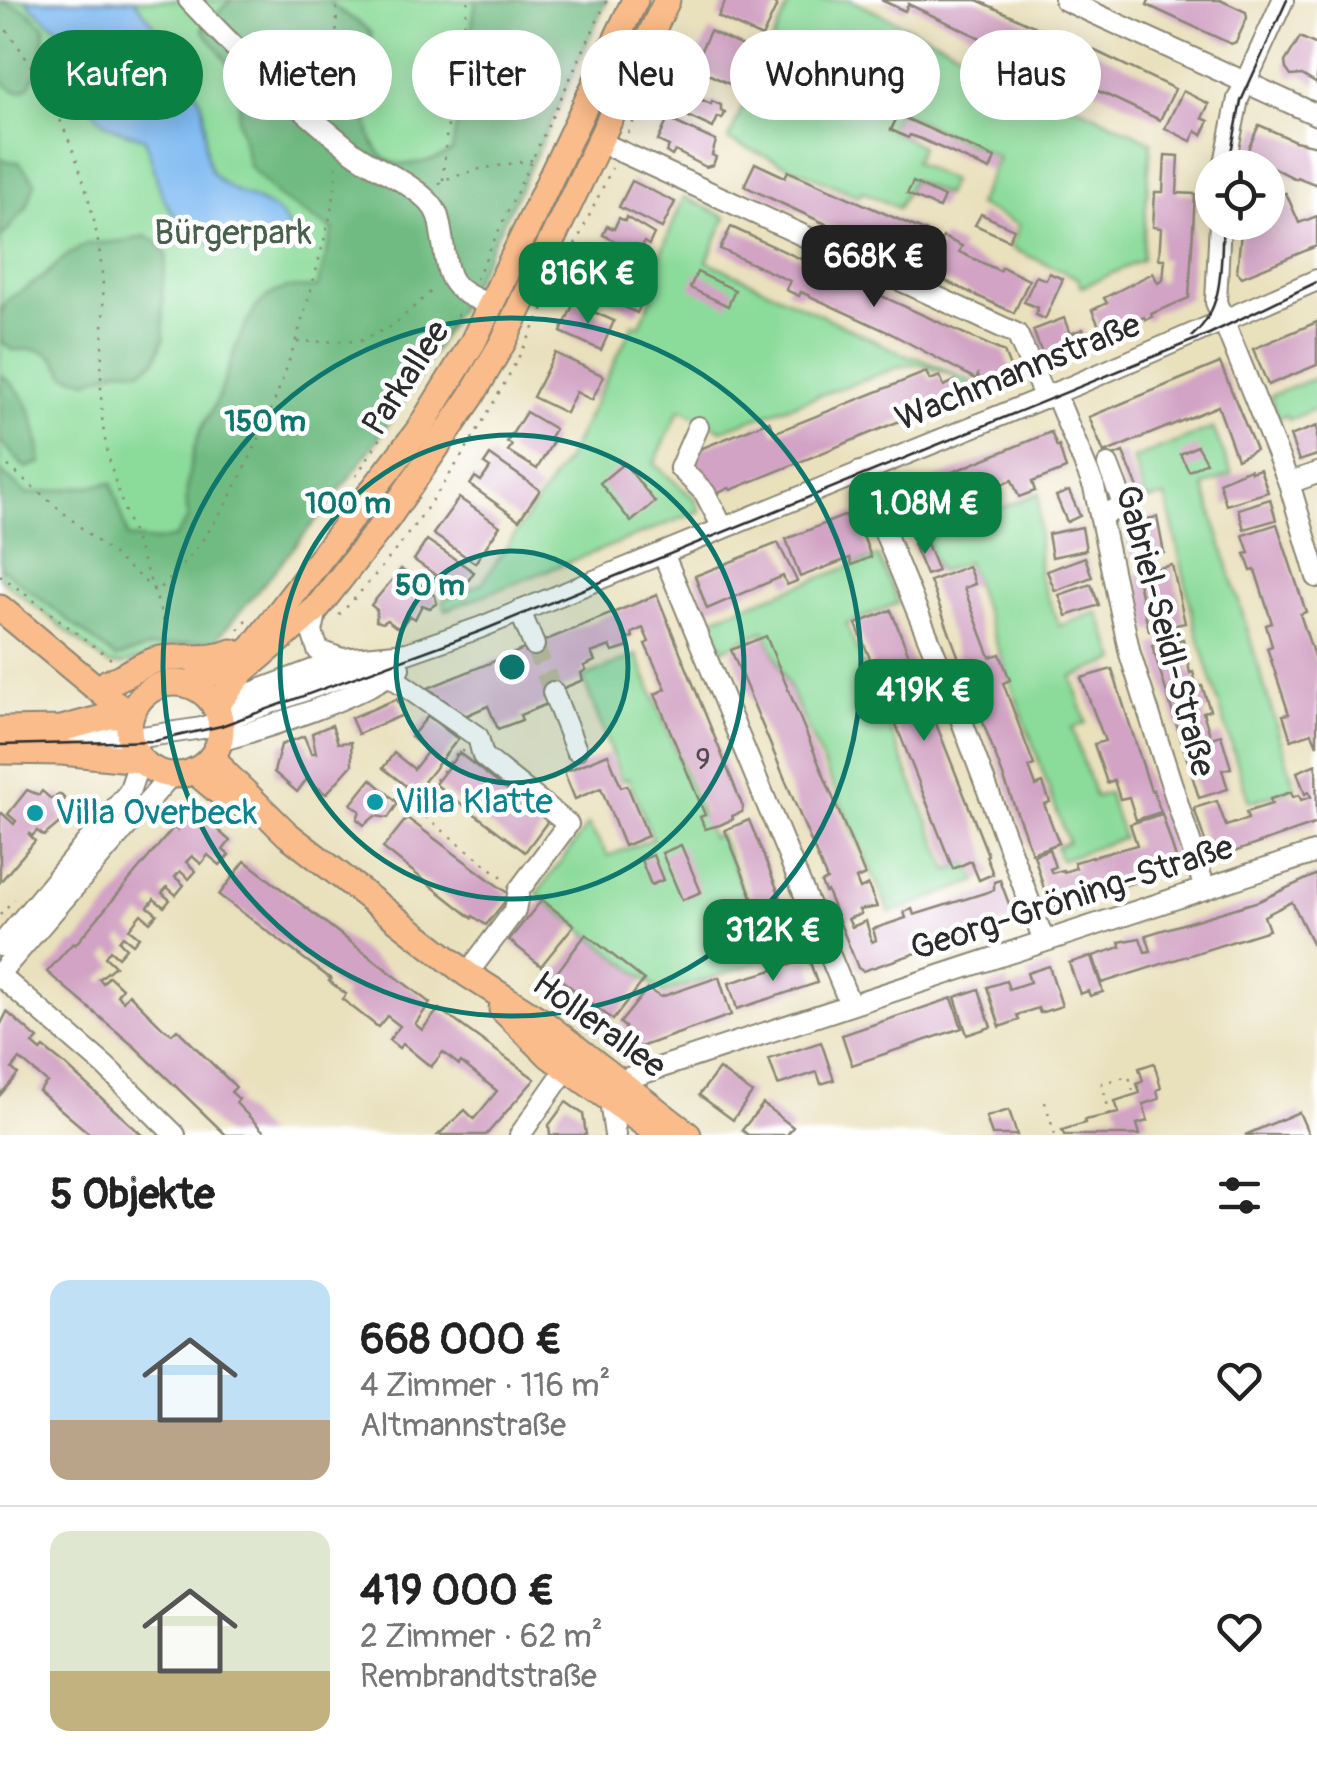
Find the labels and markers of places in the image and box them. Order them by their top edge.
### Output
pin: 668K € [793,225,955,310]
pin: 816K € [507,242,669,327]
pin: 1.08M € [833,472,1017,557]
centre of rings [494,649,530,685]
pin: 419K € [843,659,1005,744]
place label: Villa Klatte [395,780,553,824]
place label: Villa Overbeck [55,791,258,835]
marker: Villa Klatte [364,791,386,813]
marker: Villa Overbeck [24,802,46,824]
pin: 312K € [692,899,854,984]

